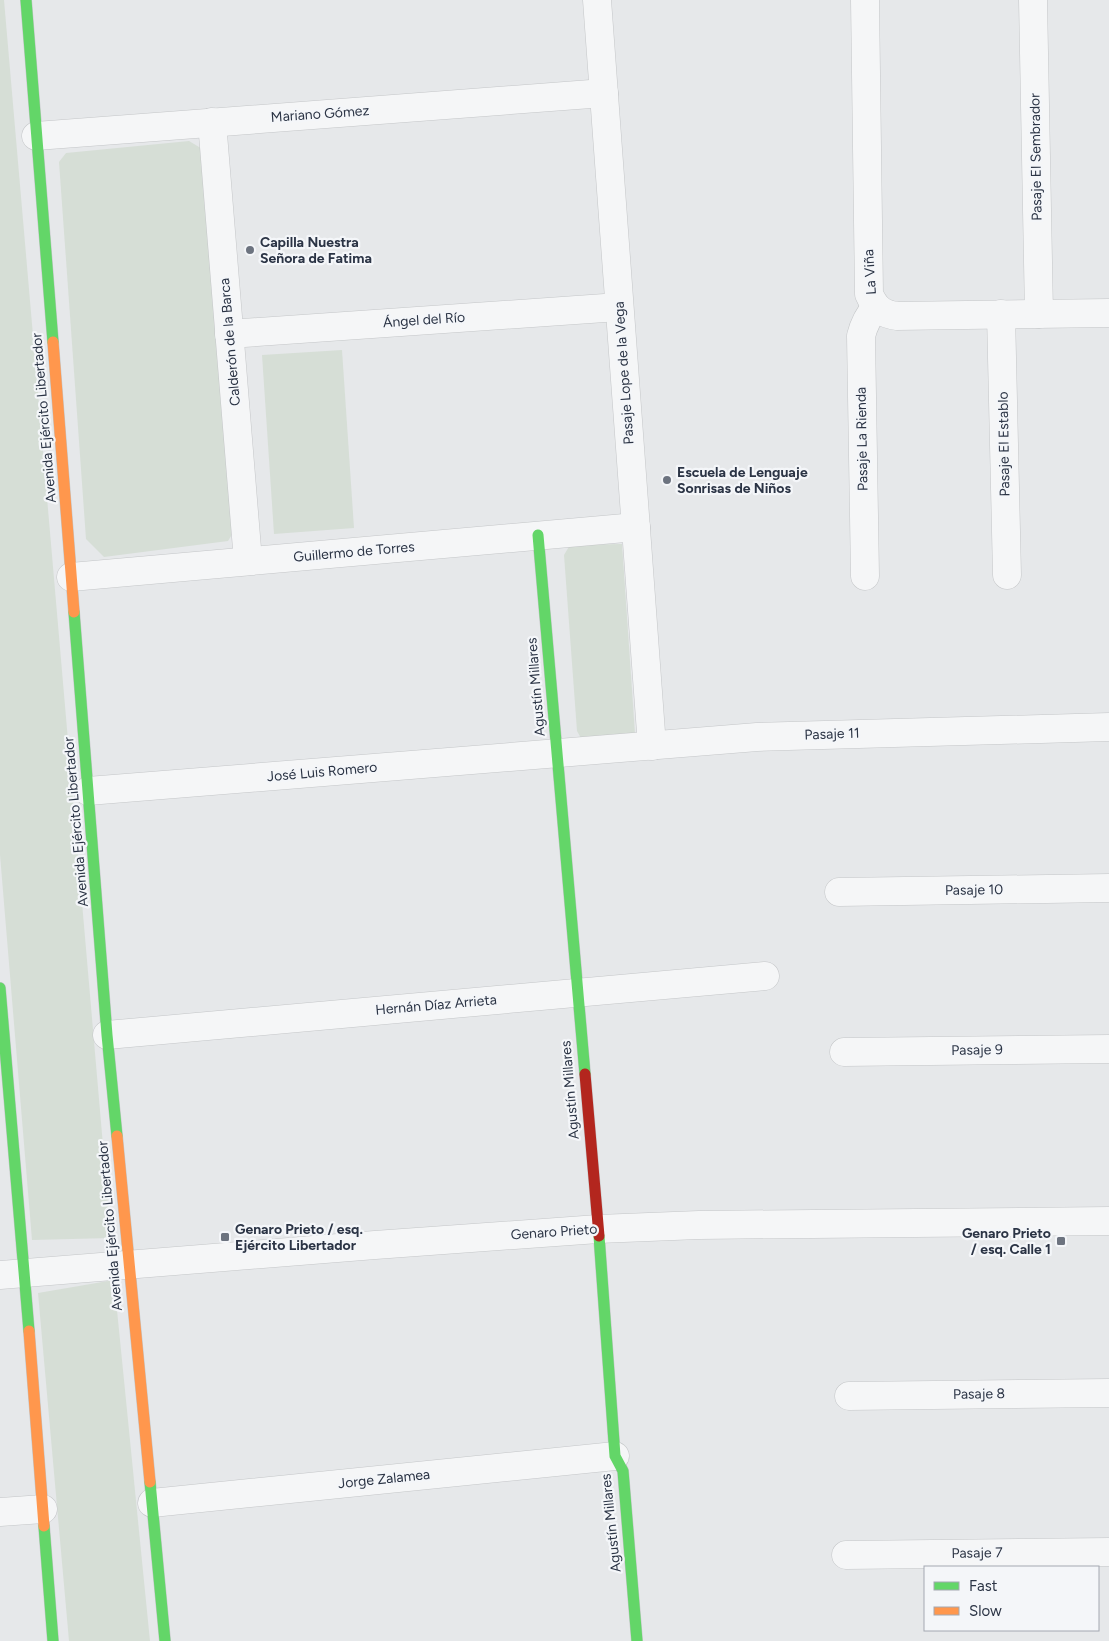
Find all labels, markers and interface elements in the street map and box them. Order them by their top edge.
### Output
street label: Pasaje El Sembrador [1026,93,1046,221]
street label: Mariano Gómez [270,102,370,126]
place label: Capilla Nuestra Señora de Fatima [260,234,372,267]
marker: Capilla Nuestra Señora de Fatima [244,244,256,256]
street label: La Viña [860,249,880,295]
street label: Calderón de la Barca [216,277,244,407]
street label: Pasaje Lope de la Vega [611,301,637,445]
street label: Ángel del Río [382,309,466,331]
street label: Avenida Ejército Libertador [28,332,60,504]
street label: Pasaje La Rienda [853,387,871,491]
street label: Pasaje El Establo [995,391,1013,497]
place label: Escuela de Lenguaje Sonrisas de Niños [677,464,808,497]
marker: Escuela de Lenguaje Sonrisas de Niños [661,474,673,486]
street label: Guillermo de Torres [293,538,415,566]
street label: Agustín Millares [523,637,549,737]
street label: Pasaje 11 [804,725,860,743]
street label: Avenida Ejército Libertador [60,736,92,908]
street label: José Luis Romero [266,759,378,785]
street label: Pasaje 10 [945,881,1003,899]
street label: Hernán Díaz Arrieta [375,991,497,1019]
street label: Agustín Millares [557,1040,583,1140]
street label: Pasaje 9 [951,1041,1003,1059]
street label: Avenida Ejército Libertador [94,1140,126,1312]
street label: Genaro Prieto [510,1220,598,1244]
place label: Genaro Prieto / esq. Ejército Libertador [235,1221,363,1254]
place label: Genaro Prieto / esq. Calle 1 [962,1225,1051,1258]
marker: Genaro Prieto / esq. Ejército Libertador [219,1231,231,1243]
marker: Genaro Prieto / esq. Calle 1 [1055,1235,1067,1247]
street label: Pasaje 8 [953,1385,1005,1403]
street label: Jorge Zalamea [337,1466,431,1492]
street label: Agustín Millares [597,1473,625,1573]
street label: Pasaje 7 [951,1544,1003,1562]
legend [924,1566,1099,1631]
text: Fast [969,1577,998,1595]
text: Slow [969,1602,1002,1620]

